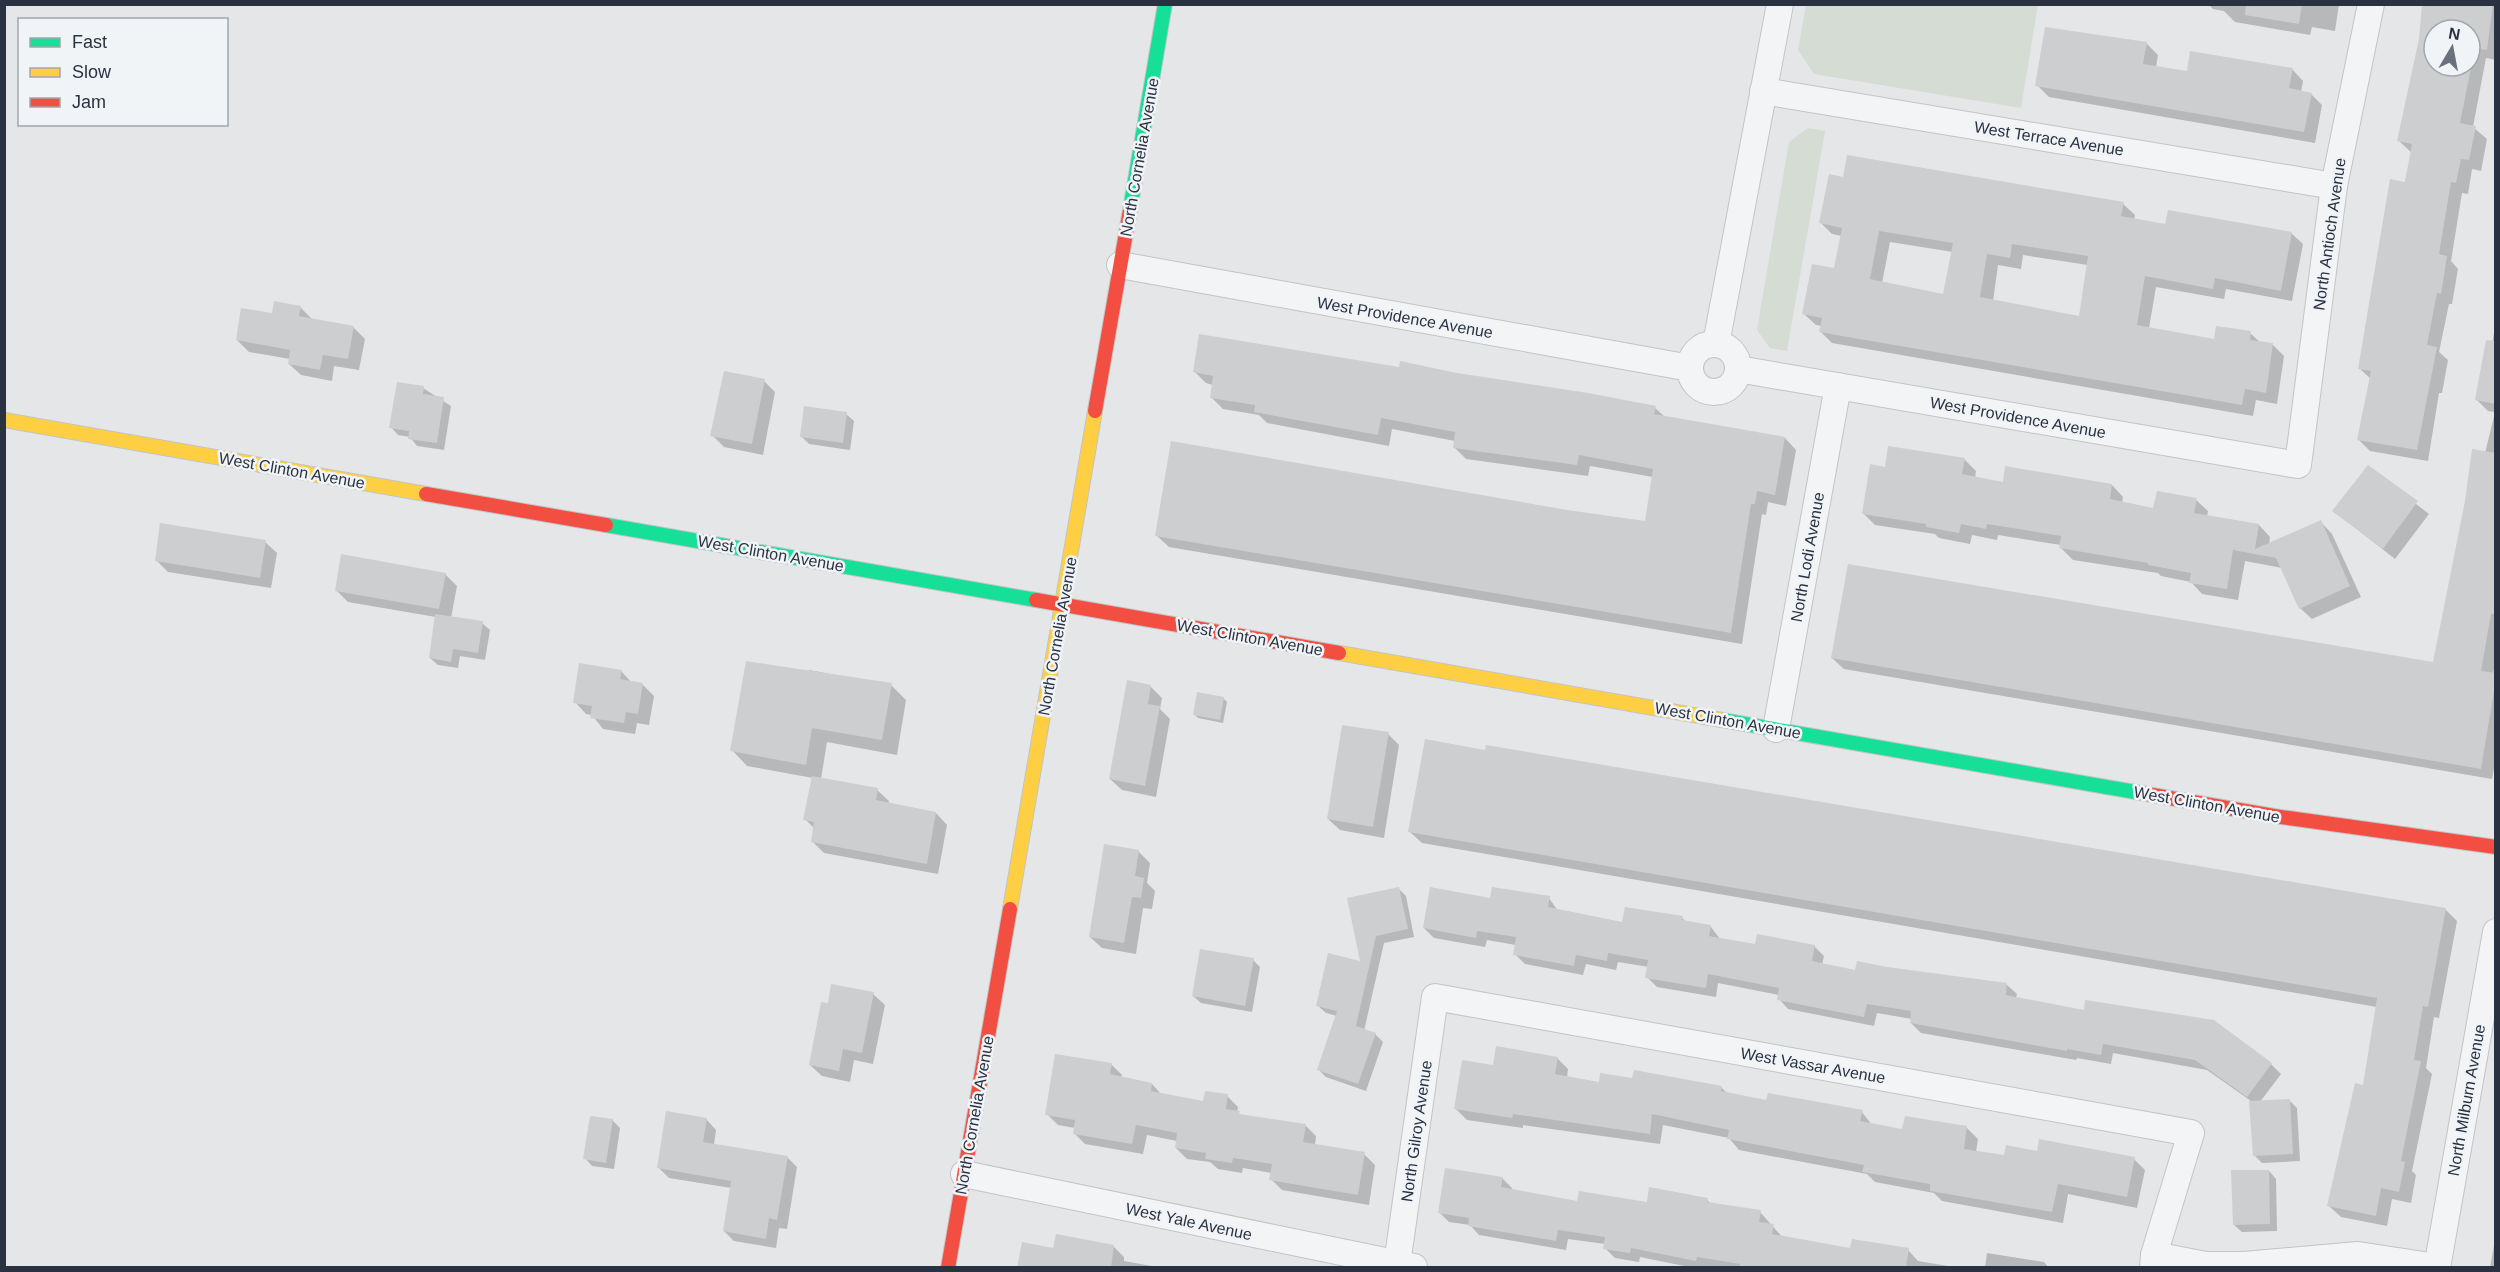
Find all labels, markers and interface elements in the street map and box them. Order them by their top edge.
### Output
legend [18,18,228,126]
north arrow [2422,18,2482,78]
text: N [2447,24,2462,43]
text: Fast [72,32,107,52]
text: Slow [72,62,112,82]
street label: North Cornelia Avenue [1117,76,1162,238]
text: Jam [72,92,106,112]
street label: West Terrace Avenue [1973,118,2125,159]
street label: North Antioch Avenue [2310,157,2349,311]
street label: West Providence Avenue [1316,294,1494,341]
street label: West Providence Avenue [1929,394,2107,441]
street label: West Clinton Avenue [218,449,366,492]
street label: North Lodi Avenue [1788,491,1827,623]
street label: West Clinton Avenue [697,532,845,575]
street label: North Cornelia Avenue [1035,555,1080,717]
street label: West Clinton Avenue [1176,616,1324,659]
street label: West Clinton Avenue [1654,699,1802,742]
street label: West Clinton Avenue [2133,783,2281,826]
street label: North Milburn Avenue [2445,1023,2488,1177]
street label: North Cornelia Avenue [952,1034,997,1196]
street label: West Vassar Avenue [1739,1044,1887,1087]
street label: North Gilroy Avenue [1398,1059,1435,1203]
street label: West Yale Avenue [1124,1200,1254,1243]

